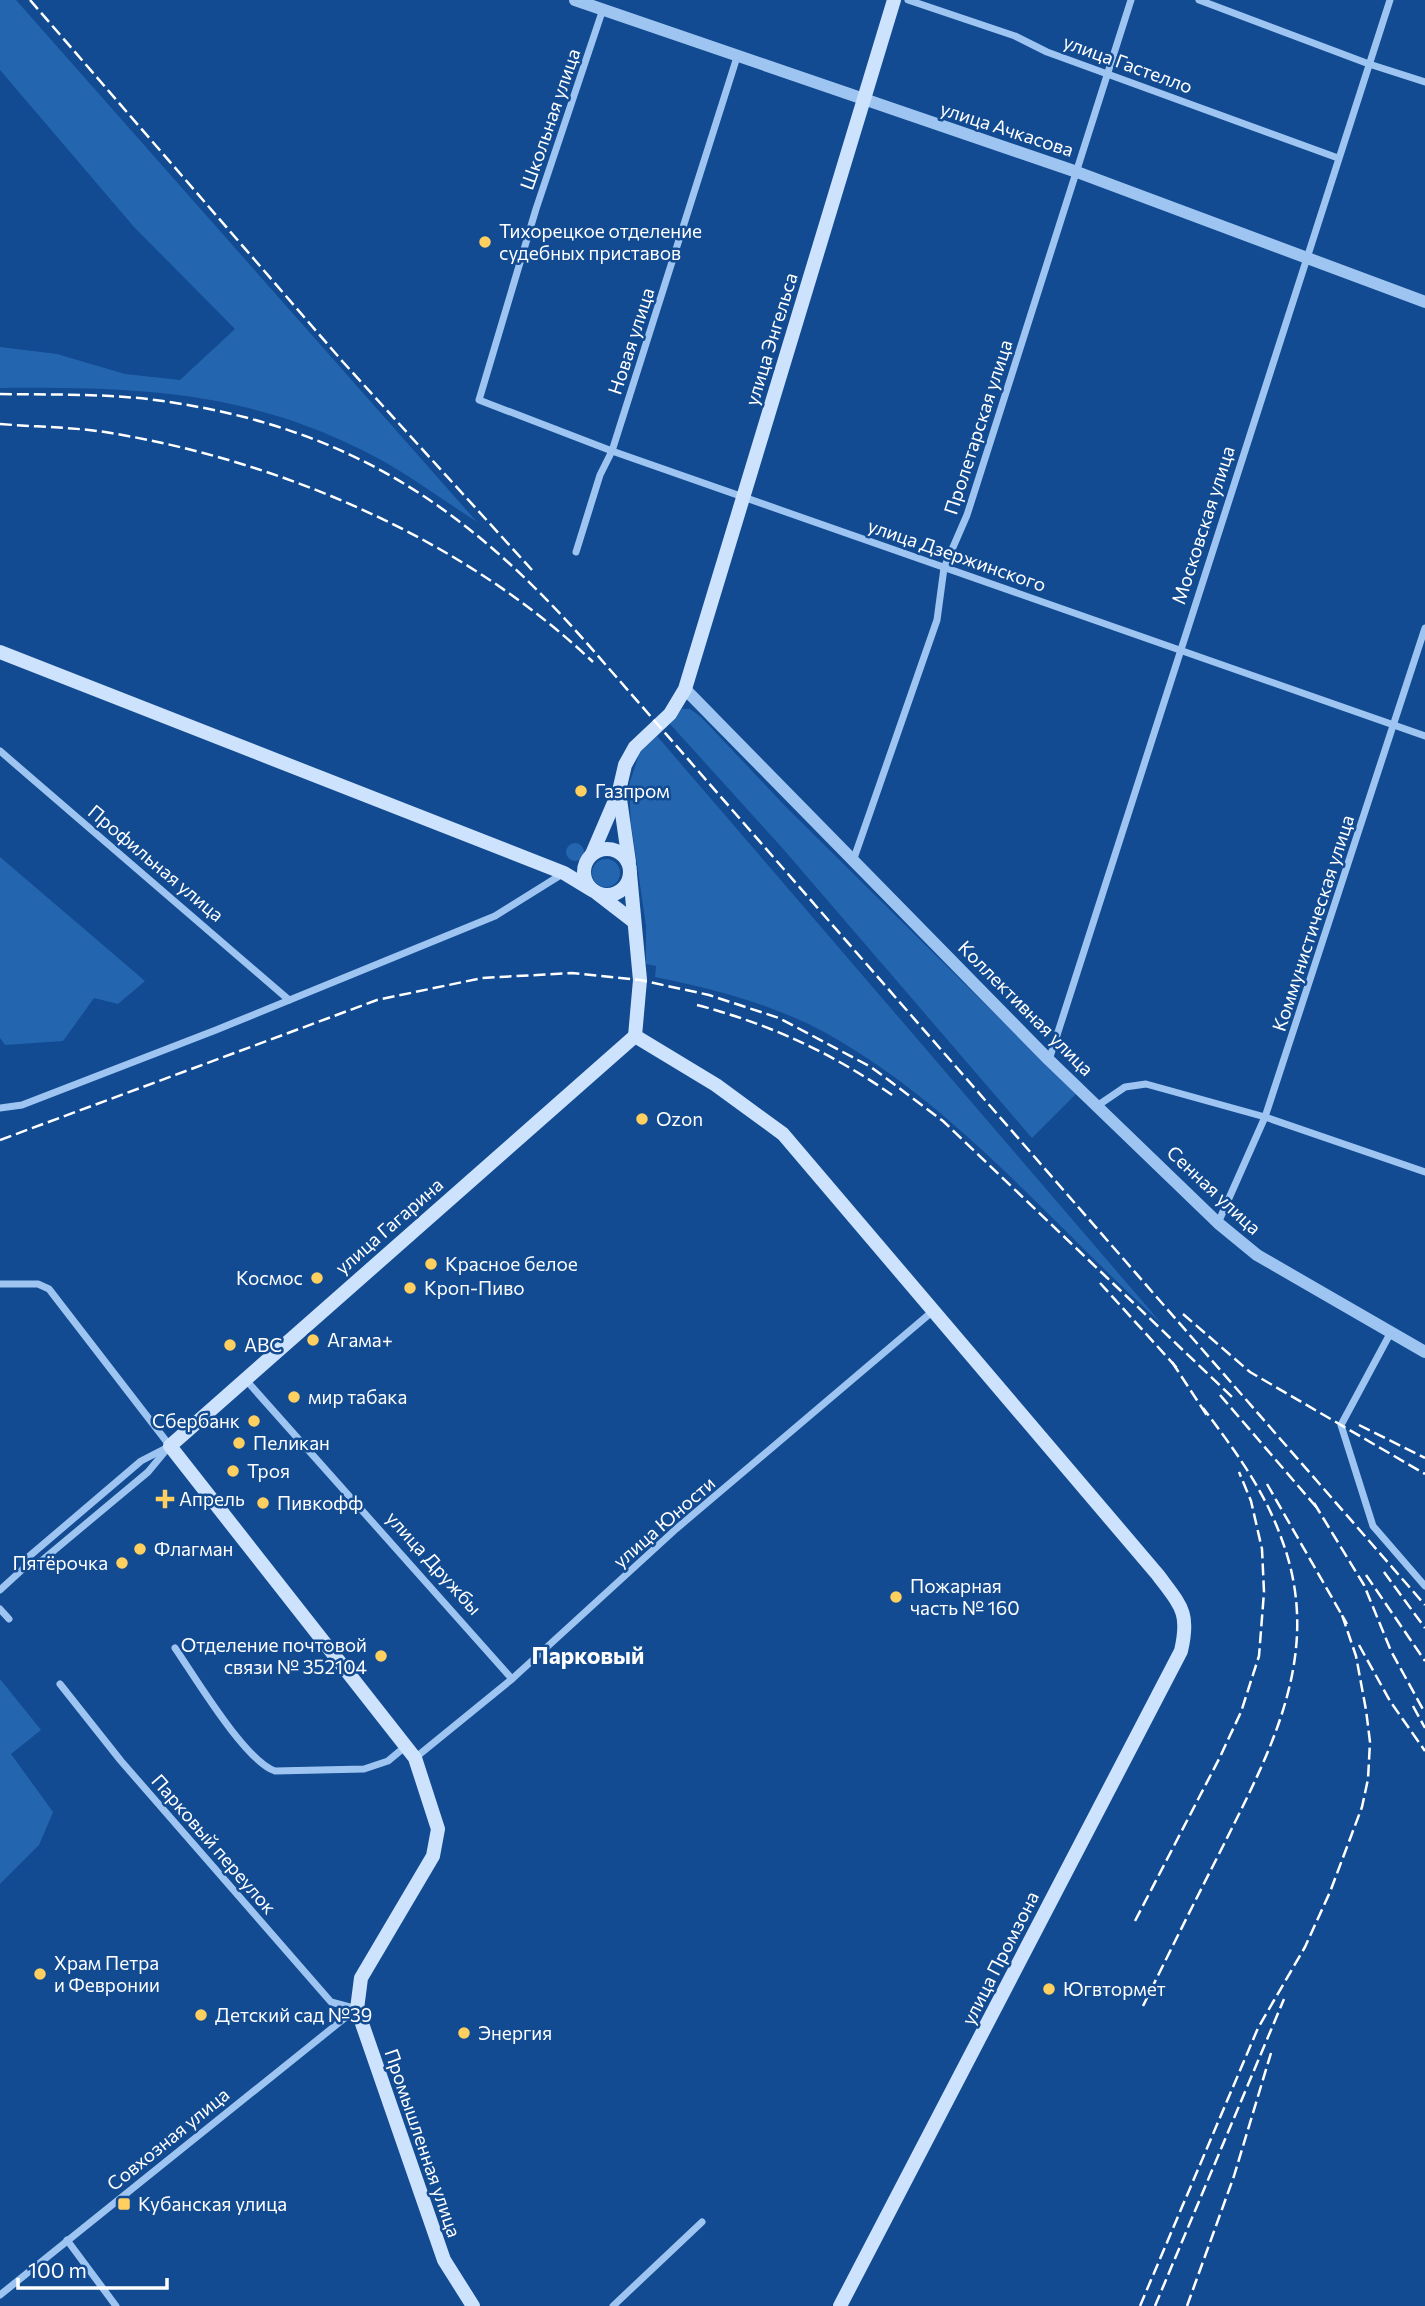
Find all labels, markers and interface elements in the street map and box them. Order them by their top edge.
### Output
street label: улица Гастелло [1060,29,1196,98]
street label: Школьная улица [515,45,584,192]
street label: улица Ачкасова [938,96,1077,161]
place label: Тихорецкое отделение судебных приставов [499,219,702,264]
marker: Тихорецкое отделение судебных приставов [477,234,493,250]
street label: улица Энгельса [739,270,802,408]
street label: Новая улица [602,284,659,397]
street label: Пролетарская улица [938,337,1017,517]
street label: Московская улица [1166,443,1239,607]
street label: улица Дзержинского [865,513,1049,596]
place label: Газпром [595,779,670,802]
marker: Газпром [573,783,589,799]
street label: Профильная улица [84,799,229,926]
street label: Коммунистическая улица [1267,812,1358,1034]
street label: Коллективная улица [954,935,1099,1080]
place label: Ozon [656,1107,703,1130]
marker: Ozon [634,1111,650,1127]
street label: Сенная улица [1163,1140,1266,1239]
street label: улица Гагарина [330,1173,447,1279]
place label: Красное белое [445,1252,578,1275]
marker: Красное белое [423,1256,439,1272]
place label: Космос [236,1266,303,1289]
marker: Космос [309,1270,325,1286]
place label: Кроп-Пиво [424,1276,525,1299]
marker: Кроп-Пиво [402,1280,418,1296]
place label: Агама+ [327,1328,393,1351]
marker: Агама+ [305,1332,321,1348]
place label: ABC [244,1333,282,1356]
marker: ABC [222,1337,238,1353]
place label: мир табака [308,1385,407,1408]
marker: мир табака [286,1389,302,1405]
place label: Сбербанк [152,1409,240,1432]
marker: Сбербанк [246,1413,262,1429]
place label: Пеликан [253,1431,330,1454]
marker: Пеликан [231,1435,247,1451]
place label: Троя [247,1459,290,1482]
marker: Троя [225,1463,241,1479]
street label: улица Юности [608,1471,719,1572]
place label: Апрель [179,1487,245,1510]
marker: Апрель [157,1491,173,1507]
place label: Пивкофф [277,1491,363,1514]
marker: Пивкофф [255,1495,271,1511]
street label: улица Дружбы [382,1506,487,1619]
place label: Флагман [154,1537,233,1560]
marker: Флагман [132,1541,148,1557]
place label: Пятёрочка [12,1551,108,1574]
marker: Пятёрочка [114,1555,130,1571]
place label: Пожарная часть № 160 [910,1574,1020,1619]
marker: Пожарная часть № 160 [888,1589,904,1605]
place label: Отделение почтовой связи № 352104 [181,1633,367,1678]
district label: Парковый [532,1641,644,1669]
marker: Отделение почтовой связи № 352104 [373,1648,389,1664]
street label: Парковый переулок [147,1769,281,1918]
street label: улица Промзона [956,1887,1043,2028]
place label: Храм Петра и Февронии [54,1951,160,1996]
marker: Храм Петра и Февронии [32,1966,48,1982]
place label: Югвтормет [1063,1977,1166,2000]
marker: Югвтормет [1041,1981,1057,1997]
place label: Детский сад №39 [215,2003,372,2026]
marker: Детский сад №39 [193,2007,209,2023]
place label: Энергия [478,2021,552,2044]
marker: Энергия [456,2025,472,2041]
street label: Промышленная улица [380,2046,467,2240]
street label: Совхозная улица [102,2082,234,2195]
place label: Кубанская улица [138,2192,287,2215]
marker: Кубанская улица [116,2196,132,2212]
scale bar [18,2246,166,2290]
text: 100 m [28,2257,87,2282]

